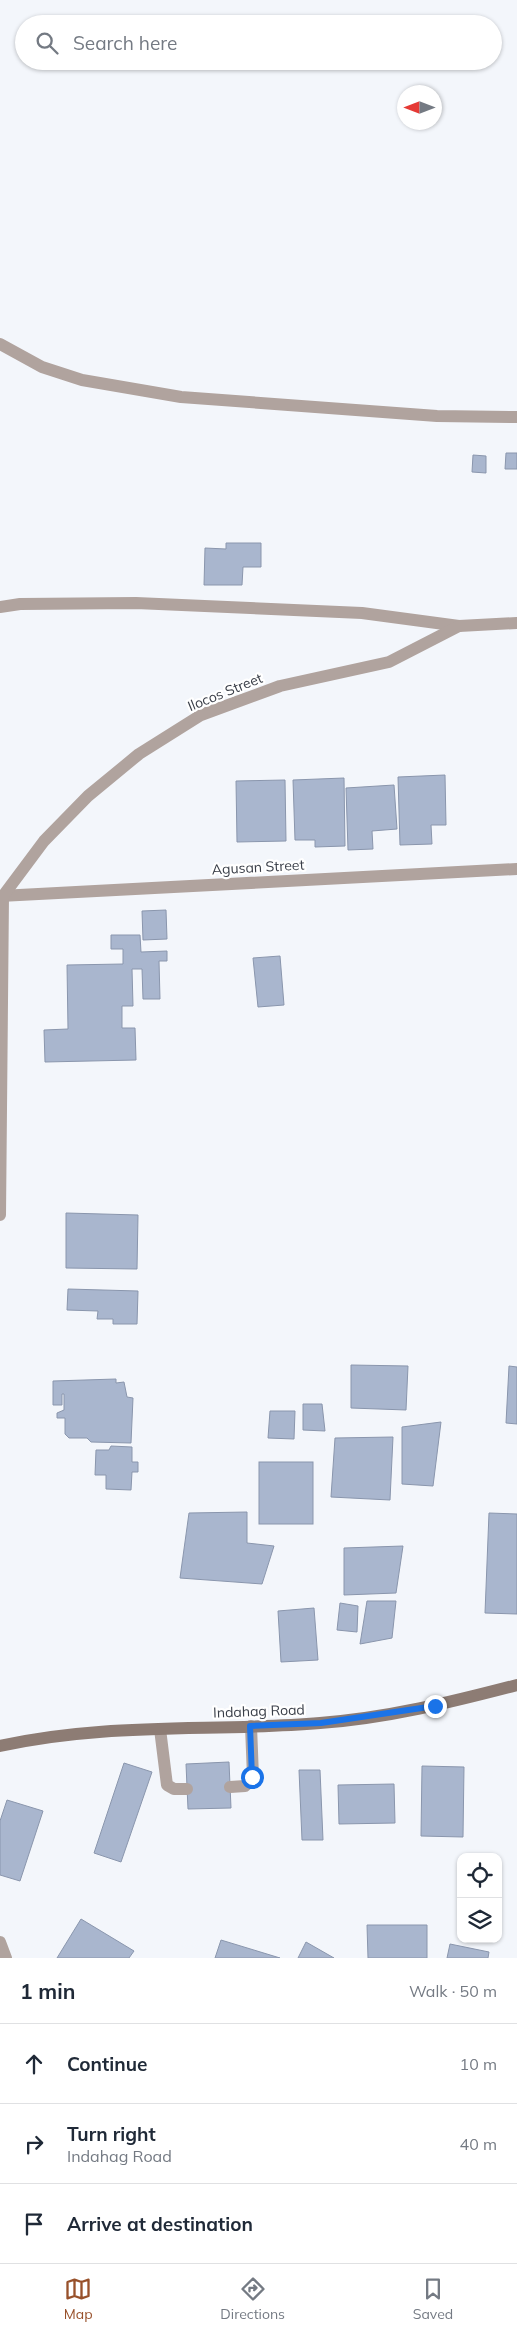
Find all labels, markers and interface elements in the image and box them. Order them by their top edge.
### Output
search box [15,15,502,70]
icon: search [33,29,61,57]
text: Search here [73,31,177,55]
north arrow [397,85,442,130]
street label: Ilocos Street [185,669,265,715]
street label: Agusan Street [211,856,305,878]
route end [424,1695,447,1718]
street label: Indahag Road [213,1700,305,1722]
route start [241,1766,264,1789]
map controls [457,1853,502,1943]
button: locate [457,1853,502,1898]
button: layers [457,1898,502,1943]
text: 1 min [20,1978,75,2004]
text: Walk · 50 m [409,1981,497,2001]
icon: ahead [20,2050,48,2078]
text: Continue [67,2052,147,2076]
text: 10 m [460,2054,497,2074]
text: Turn right [67,2122,156,2146]
icon: right [20,2130,48,2158]
text: 40 m [460,2134,497,2154]
text: Indahag Road [67,2146,172,2166]
icon: arrive [20,2210,48,2238]
text: Arrive at destination [67,2212,253,2236]
tab: Map [64,2275,93,2323]
tab: Directions [220,2275,285,2323]
tab: Saved [413,2275,453,2323]

